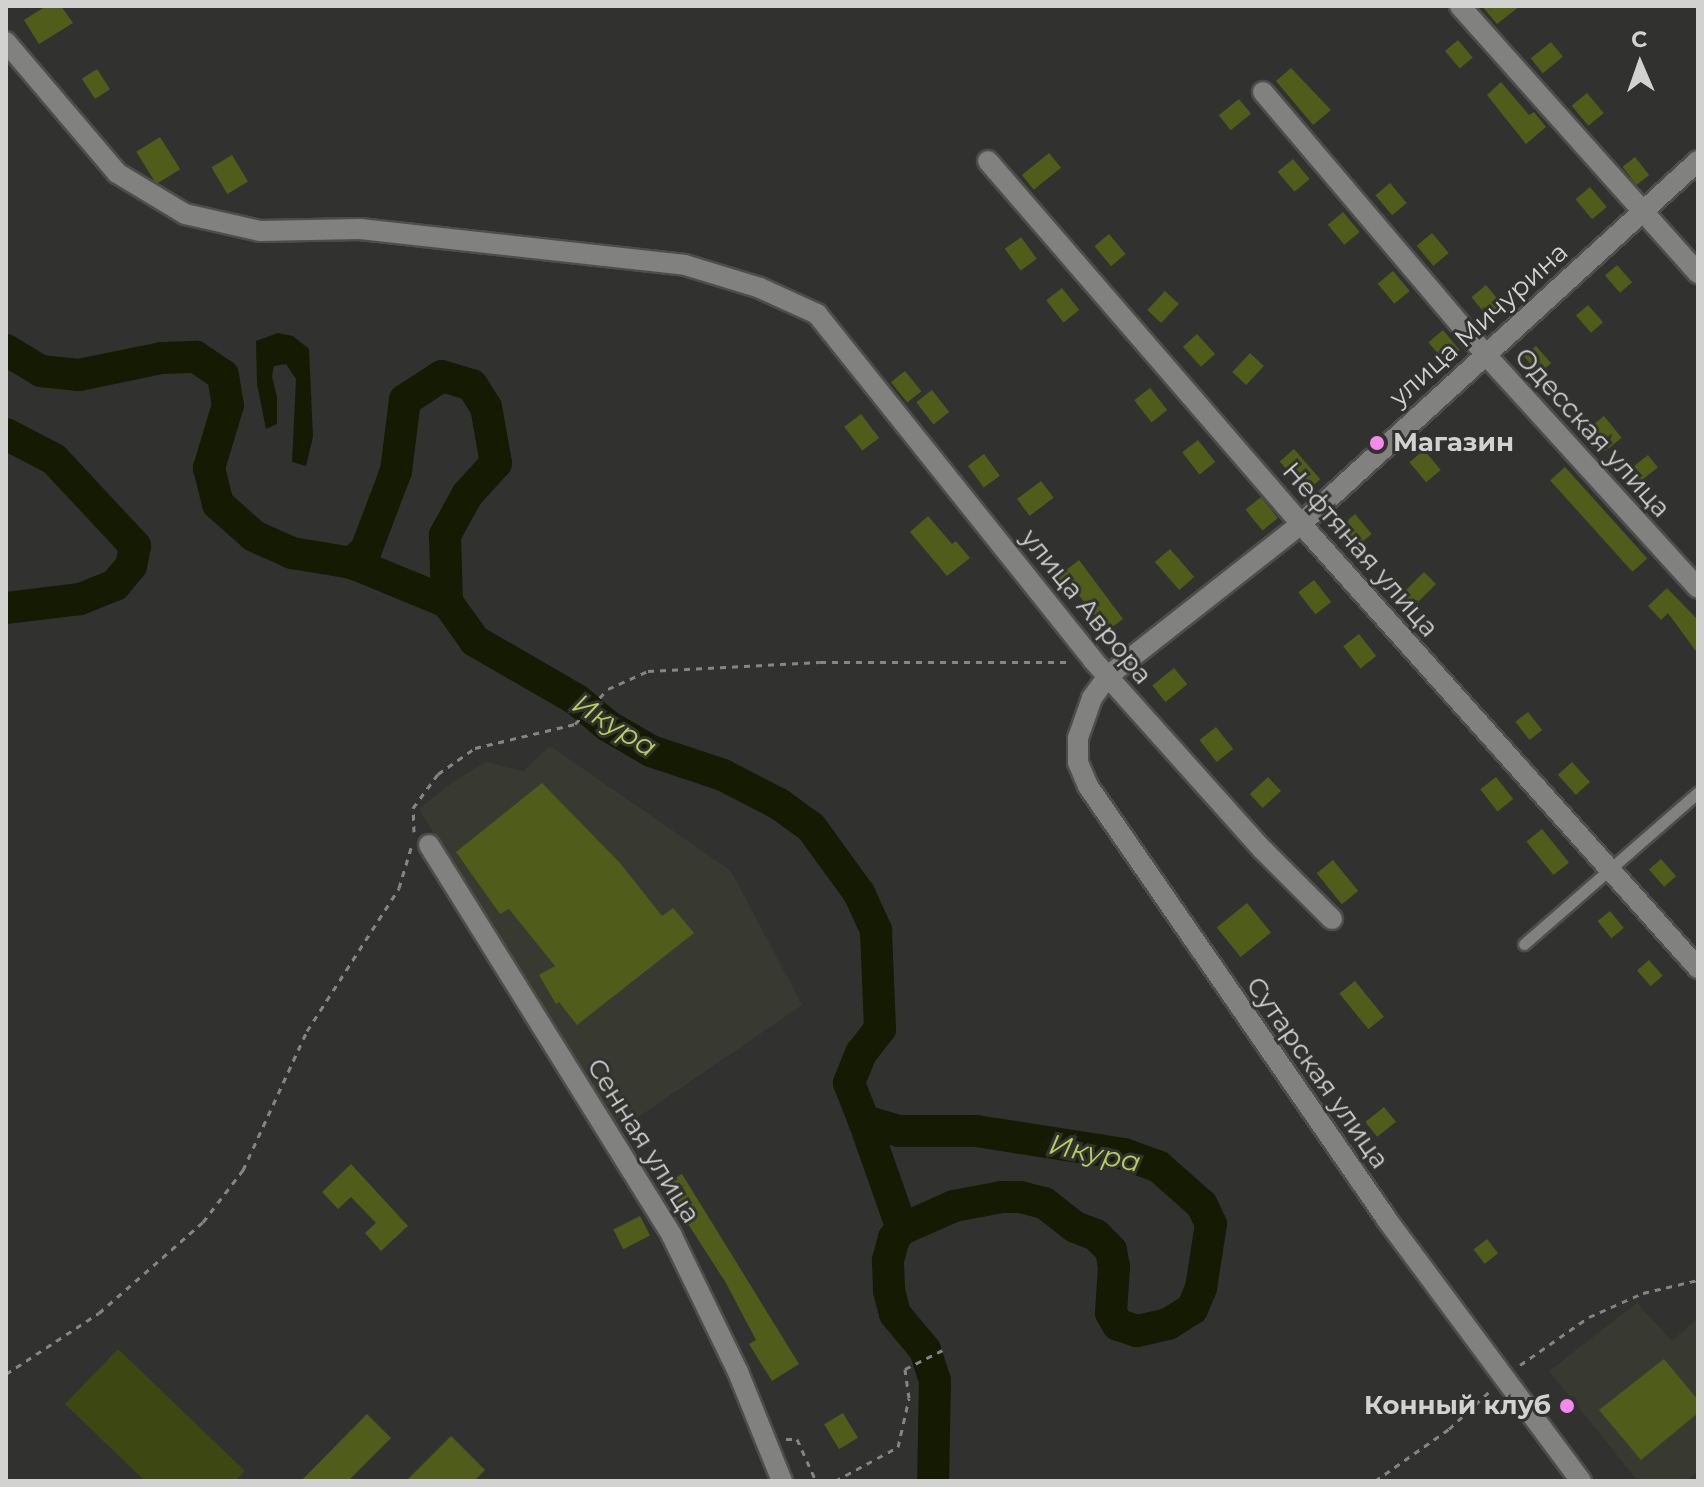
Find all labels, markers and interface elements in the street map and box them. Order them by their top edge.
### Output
north arrow [1600,24,1680,104]
text: С [1631,26,1648,53]
street label: улица Мичурина [1383,237,1575,413]
street label: Одесская улица [1508,342,1676,524]
place label: Магазин [1393,427,1514,459]
marker: Магазин [1368,434,1386,452]
street label: Нефтяная улица [1276,456,1444,644]
street label: улица Аврора [1014,523,1158,691]
water label: Икура [567,686,663,764]
street label: Сутарская улица [1239,971,1395,1175]
street label: Сенная улица [580,1053,706,1229]
water label: Икура [1046,1127,1144,1179]
place label: Конный клуб [1364,1390,1551,1422]
marker: Конный клуб [1558,1397,1576,1415]

